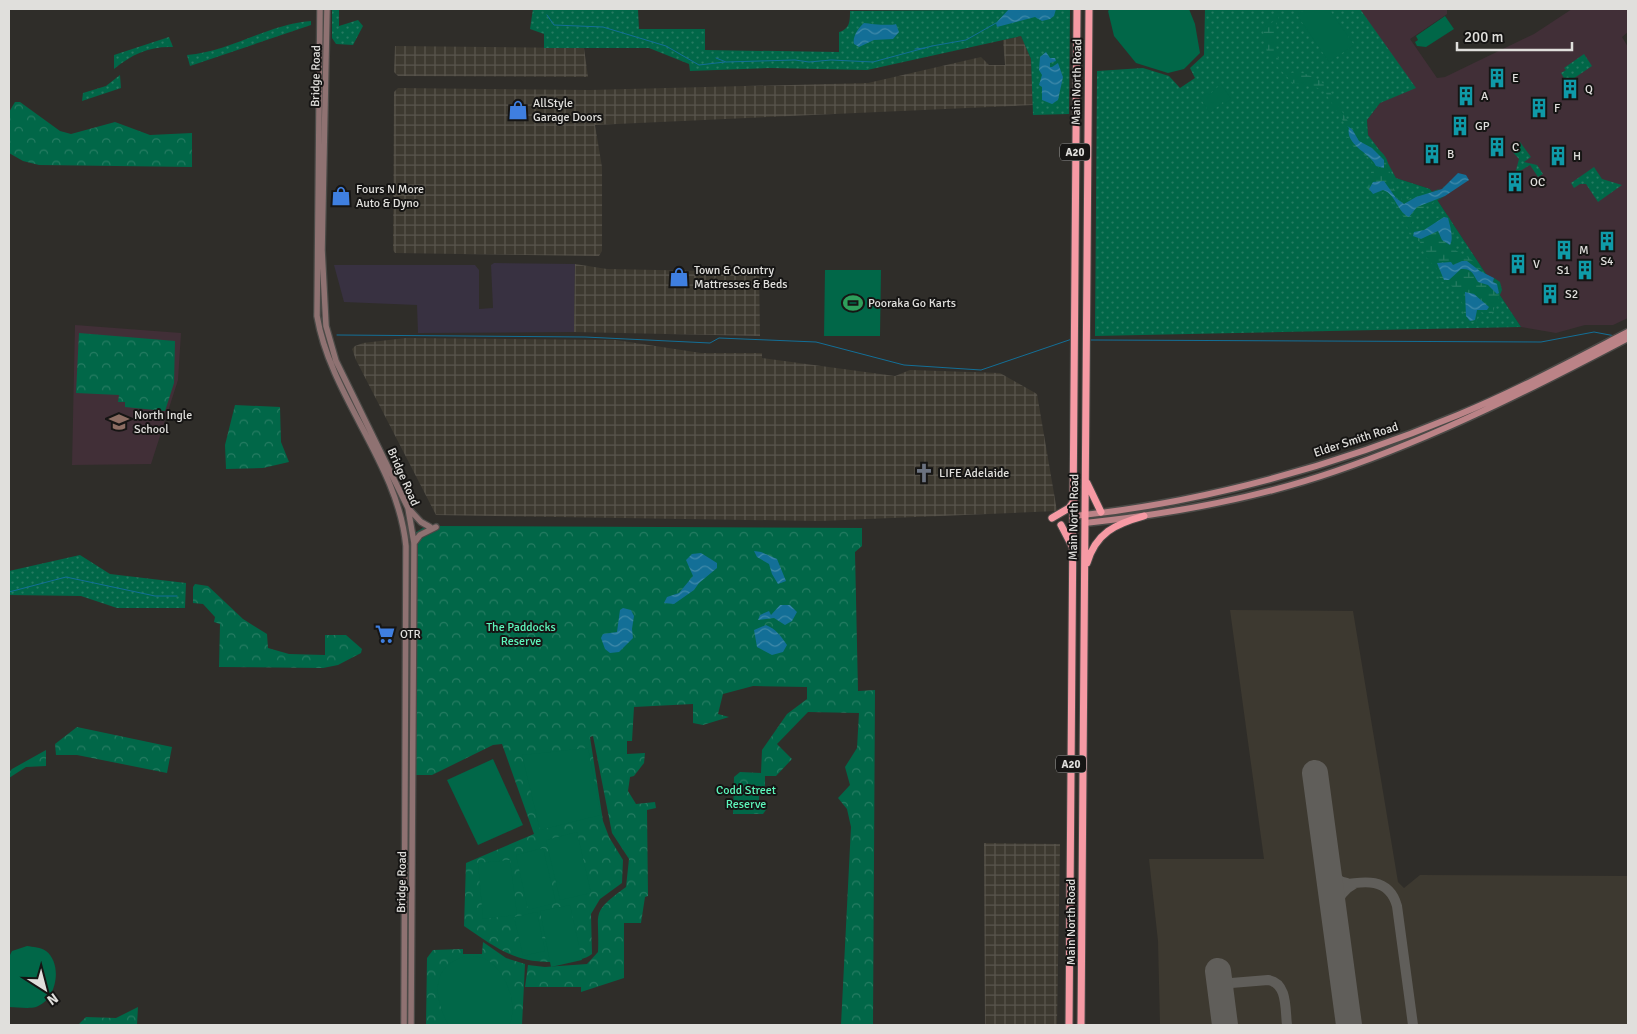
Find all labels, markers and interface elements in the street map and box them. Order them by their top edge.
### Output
scale bar [1457,20,1572,52]
text: 200 m [1464,28,1504,46]
street label: Main North Road [1069,39,1085,125]
street label: Bridge Road [308,45,324,107]
building icon: E [1486,67,1508,89]
place label: E [1512,71,1519,86]
building icon: Q [1559,78,1581,100]
place label: Q [1585,82,1593,97]
building icon: A [1455,85,1477,107]
place label: A [1481,89,1489,104]
place label: AllStyle Garage Doors [533,96,602,125]
building icon: F [1528,97,1550,119]
shop icon: AllStyle Garage Doors [507,99,529,121]
place label: F [1554,101,1560,116]
building icon: GP [1449,115,1471,137]
place label: GP [1475,119,1490,134]
building icon: C [1486,136,1508,158]
place label: C [1512,140,1519,155]
building icon: B [1421,143,1443,165]
road number: A20 [1060,144,1090,160]
building icon: H [1547,145,1569,167]
place label: B [1447,147,1454,162]
place label: H [1573,149,1581,164]
building icon: OC [1504,171,1526,193]
place label: OC [1530,175,1545,190]
place label: Fours N More Auto & Dyno [356,182,424,211]
shop icon: Fours N More Auto & Dyno [330,185,352,207]
building icon: S4 [1596,230,1618,252]
building icon: M [1553,239,1575,261]
place label: M [1579,243,1589,258]
building icon: V [1507,253,1529,275]
place label: S4 [1600,254,1614,269]
place label: V [1533,257,1540,272]
building icon: S1 [1574,259,1596,281]
place label: Town & Country Mattresses & Beds [694,263,788,292]
place label: S1 [1557,263,1570,278]
shop icon: Town & Country Mattresses & Beds [668,266,690,288]
building icon: S2 [1539,283,1561,305]
place label: S2 [1565,287,1578,302]
sports icon: Pooraka Go Karts [842,292,864,314]
place label: Pooraka Go Karts [868,296,956,311]
place label: North Ingle School [134,408,192,437]
school or university icon: North Ingle School [108,411,130,433]
street label: Elder Smith Road [1312,419,1400,461]
street label: Bridge Road [384,446,422,508]
church icon: LIFE Adelaide [913,462,935,484]
place label: LIFE Adelaide [939,466,1009,481]
street label: Main North Road [1066,474,1082,560]
park label: The Paddocks Reserve [486,620,556,649]
supermarket icon: OTR [374,623,396,645]
place label: OTR [400,627,421,642]
road number: A20 [1056,756,1086,772]
park label: Codd Street Reserve [716,783,776,812]
street label: Bridge Road [394,851,410,913]
street label: Main North Road [1064,879,1079,965]
north arrow [20,964,70,1014]
text: N [43,989,61,1009]

